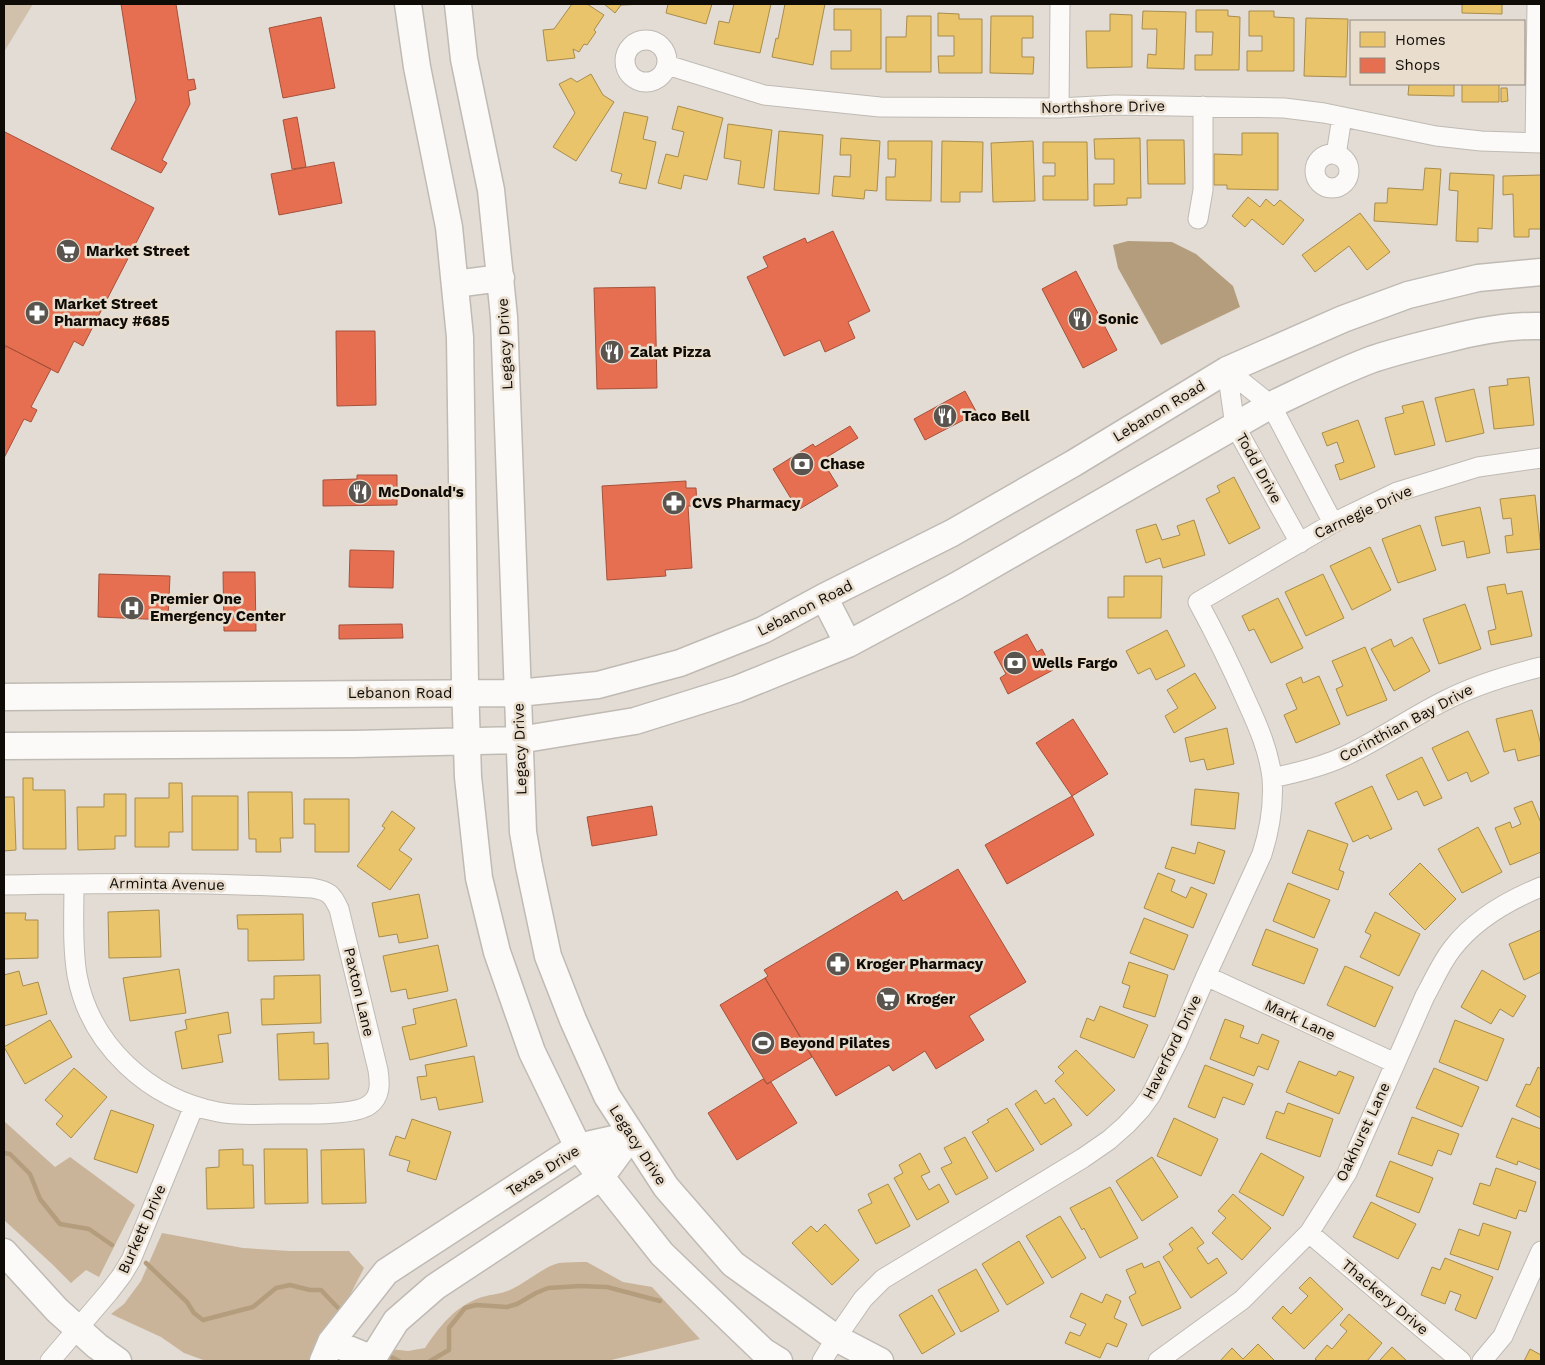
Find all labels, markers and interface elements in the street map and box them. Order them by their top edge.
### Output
legend [1350,20,1525,85]
text: Homes [1395,31,1446,49]
text: Shops [1395,56,1440,74]
street label: Northshore Drive [1041,97,1165,117]
supermarket icon: Market Street [55,238,81,264]
place label: Market Street [86,242,190,260]
place label: Market Street Pharmacy #685 [54,295,170,330]
street label: Legacy Drive [494,298,516,390]
pharmacy icon: Market Street Pharmacy #685 [24,300,50,326]
restaurant icon: Sonic [1067,306,1093,332]
place label: Sonic [1098,310,1139,328]
restaurant icon: Zalat Pizza [599,339,625,365]
place label: Zalat Pizza [630,343,711,361]
street label: Lebanon Road [1110,376,1208,446]
restaurant icon: Taco Bell [932,403,958,429]
place label: Taco Bell [962,407,1030,425]
street label: Todd Drive [1232,430,1286,506]
bank icon: Chase [789,451,815,477]
place label: Chase [820,455,865,473]
restaurant icon: McDonald's [347,479,373,505]
street label: Carnegie Drive [1311,481,1415,543]
place label: McDonald's [378,483,464,501]
pharmacy icon: CVS Pharmacy [661,490,687,516]
place label: CVS Pharmacy [692,494,801,512]
street label: Lebanon Road [754,576,856,640]
place label: Premier One Emergency Center [150,590,286,625]
hospital icon: Premier One Emergency Center [119,595,145,621]
bank icon: Wells Fargo [1002,650,1028,676]
place label: Wells Fargo [1032,654,1118,672]
street label: Corinthian Bay Drive [1336,680,1476,766]
street label: Lebanon Road [348,684,452,702]
street label: Legacy Drive [509,703,531,795]
street label: Arminta Avenue [109,874,225,894]
street label: Paxton Lane [340,946,378,1038]
pharmacy icon: Kroger Pharmacy [825,951,851,977]
place label: Kroger Pharmacy [856,955,984,973]
supermarket icon: Kroger [875,986,901,1012]
place label: Kroger [906,990,956,1008]
street label: Haverford Drive [1139,992,1205,1102]
street label: Mark Lane [1262,996,1338,1044]
sports icon: Beyond Pilates [750,1030,776,1056]
place label: Beyond Pilates [780,1034,890,1052]
street label: Oakhurst Lane [1332,1080,1394,1184]
street label: Legacy Drive [605,1102,671,1188]
street label: Texas Drive [503,1142,583,1200]
street label: Burkett Drive [114,1182,170,1276]
street label: Thackery Drive [1338,1255,1432,1339]

